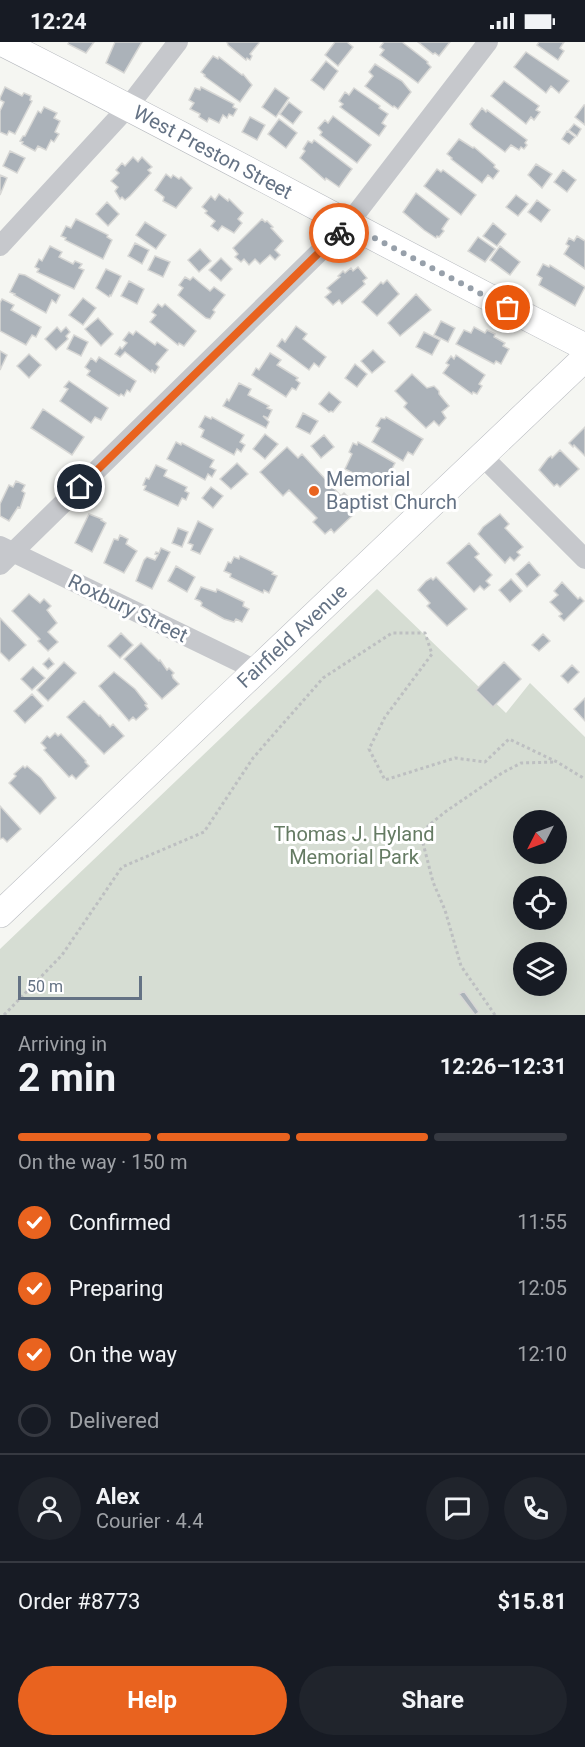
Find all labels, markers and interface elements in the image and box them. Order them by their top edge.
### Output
text: 12:24 [30,9,87,34]
street label: West Preston Street [129,100,297,204]
courier [309,203,369,263]
icon: bike [323,217,356,250]
pin [482,282,533,333]
icon: bag [491,291,524,324]
pin [54,461,105,512]
place label: Memorial Baptist Church [326,467,457,514]
icon: home [63,470,96,503]
marker: Memorial Baptist Church [307,484,321,498]
street label: Roxbury Street [64,569,192,647]
street label: Fairfield Avenue [232,579,352,693]
north arrow [513,810,567,864]
map controls [513,810,567,996]
park label: Thomas J. Hyland Memorial Park [273,822,435,869]
button: locate [513,876,567,930]
button: layers [513,942,567,996]
scale bar [18,973,142,1001]
text: 50 m [27,977,63,996]
text: Arriving in [18,1032,107,1056]
text: 12:26–12:31 [440,1054,567,1079]
text: 2 min [18,1055,116,1101]
text: On the way · 150 m [18,1150,187,1174]
icon: check [18,1206,51,1239]
text: Confirmed [69,1210,171,1235]
text: 11:55 [517,1210,567,1234]
icon: check [18,1272,51,1305]
text: Preparing [69,1276,163,1301]
text: 12:05 [517,1276,567,1300]
icon: check [18,1338,51,1371]
text: On the way [69,1342,177,1367]
text: 12:10 [517,1342,567,1366]
text: Delivered [69,1408,159,1433]
button: person [18,1477,81,1540]
button: chat [426,1477,489,1540]
button: phone [504,1477,567,1540]
text: Alex [96,1484,140,1509]
text: Courier · 4.4 [96,1509,203,1533]
text: Order #8773 [18,1589,140,1614]
text: $15.81 [498,1589,567,1614]
button: Help [18,1666,287,1735]
button: Share [299,1666,567,1735]

